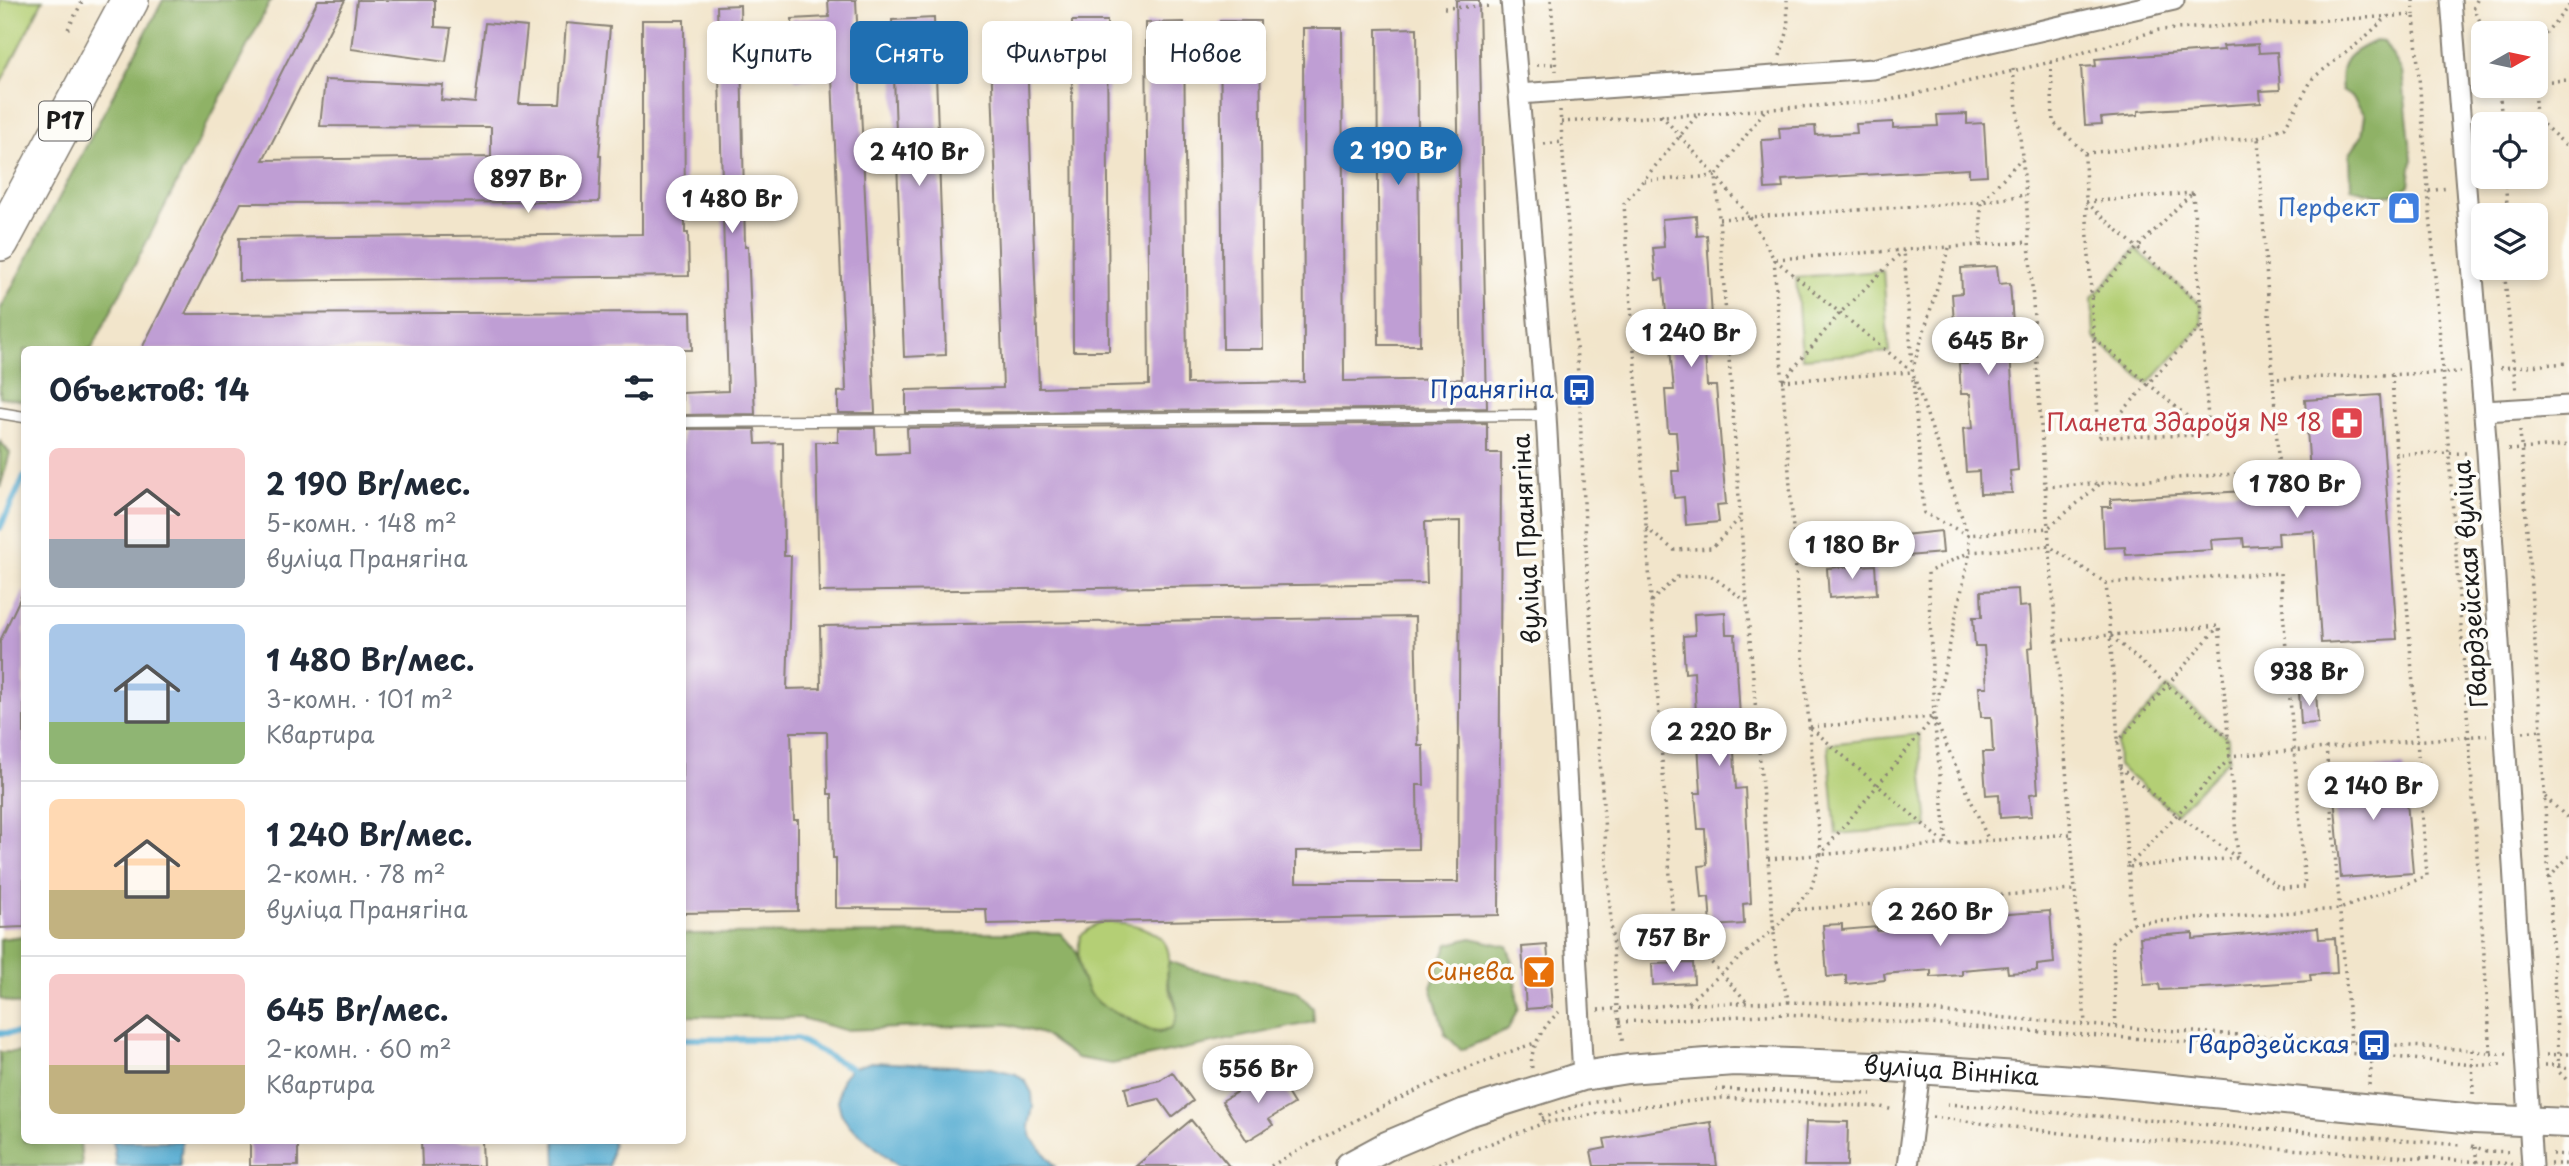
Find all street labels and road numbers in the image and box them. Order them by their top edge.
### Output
road number: Р17 [39,102,91,140]
street label: вуліца Пранягіна [1502,433,1548,645]
street label: Гвардзейская вуліца [2442,459,2496,709]
street label: вуліца Вінніка [1863,1046,2040,1094]

